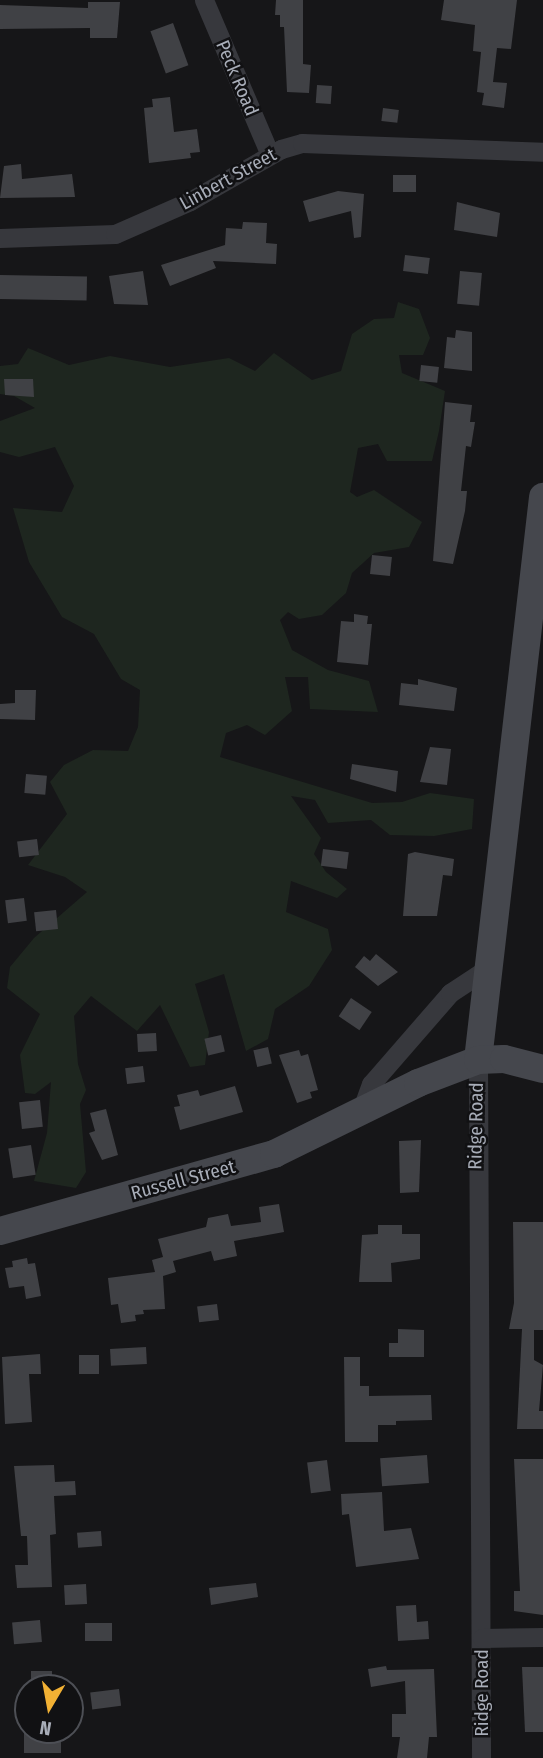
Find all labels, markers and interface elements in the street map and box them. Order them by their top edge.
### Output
street label: Peck Road [211,37,263,119]
street label: Linbert Street [176,143,280,215]
street label: Ridge Road [464,1082,488,1170]
street label: Russell Street [128,1155,238,1205]
street label: Ridge Road [471,1649,493,1737]
north arrow [14,1674,84,1744]
text: N [38,1716,53,1741]

